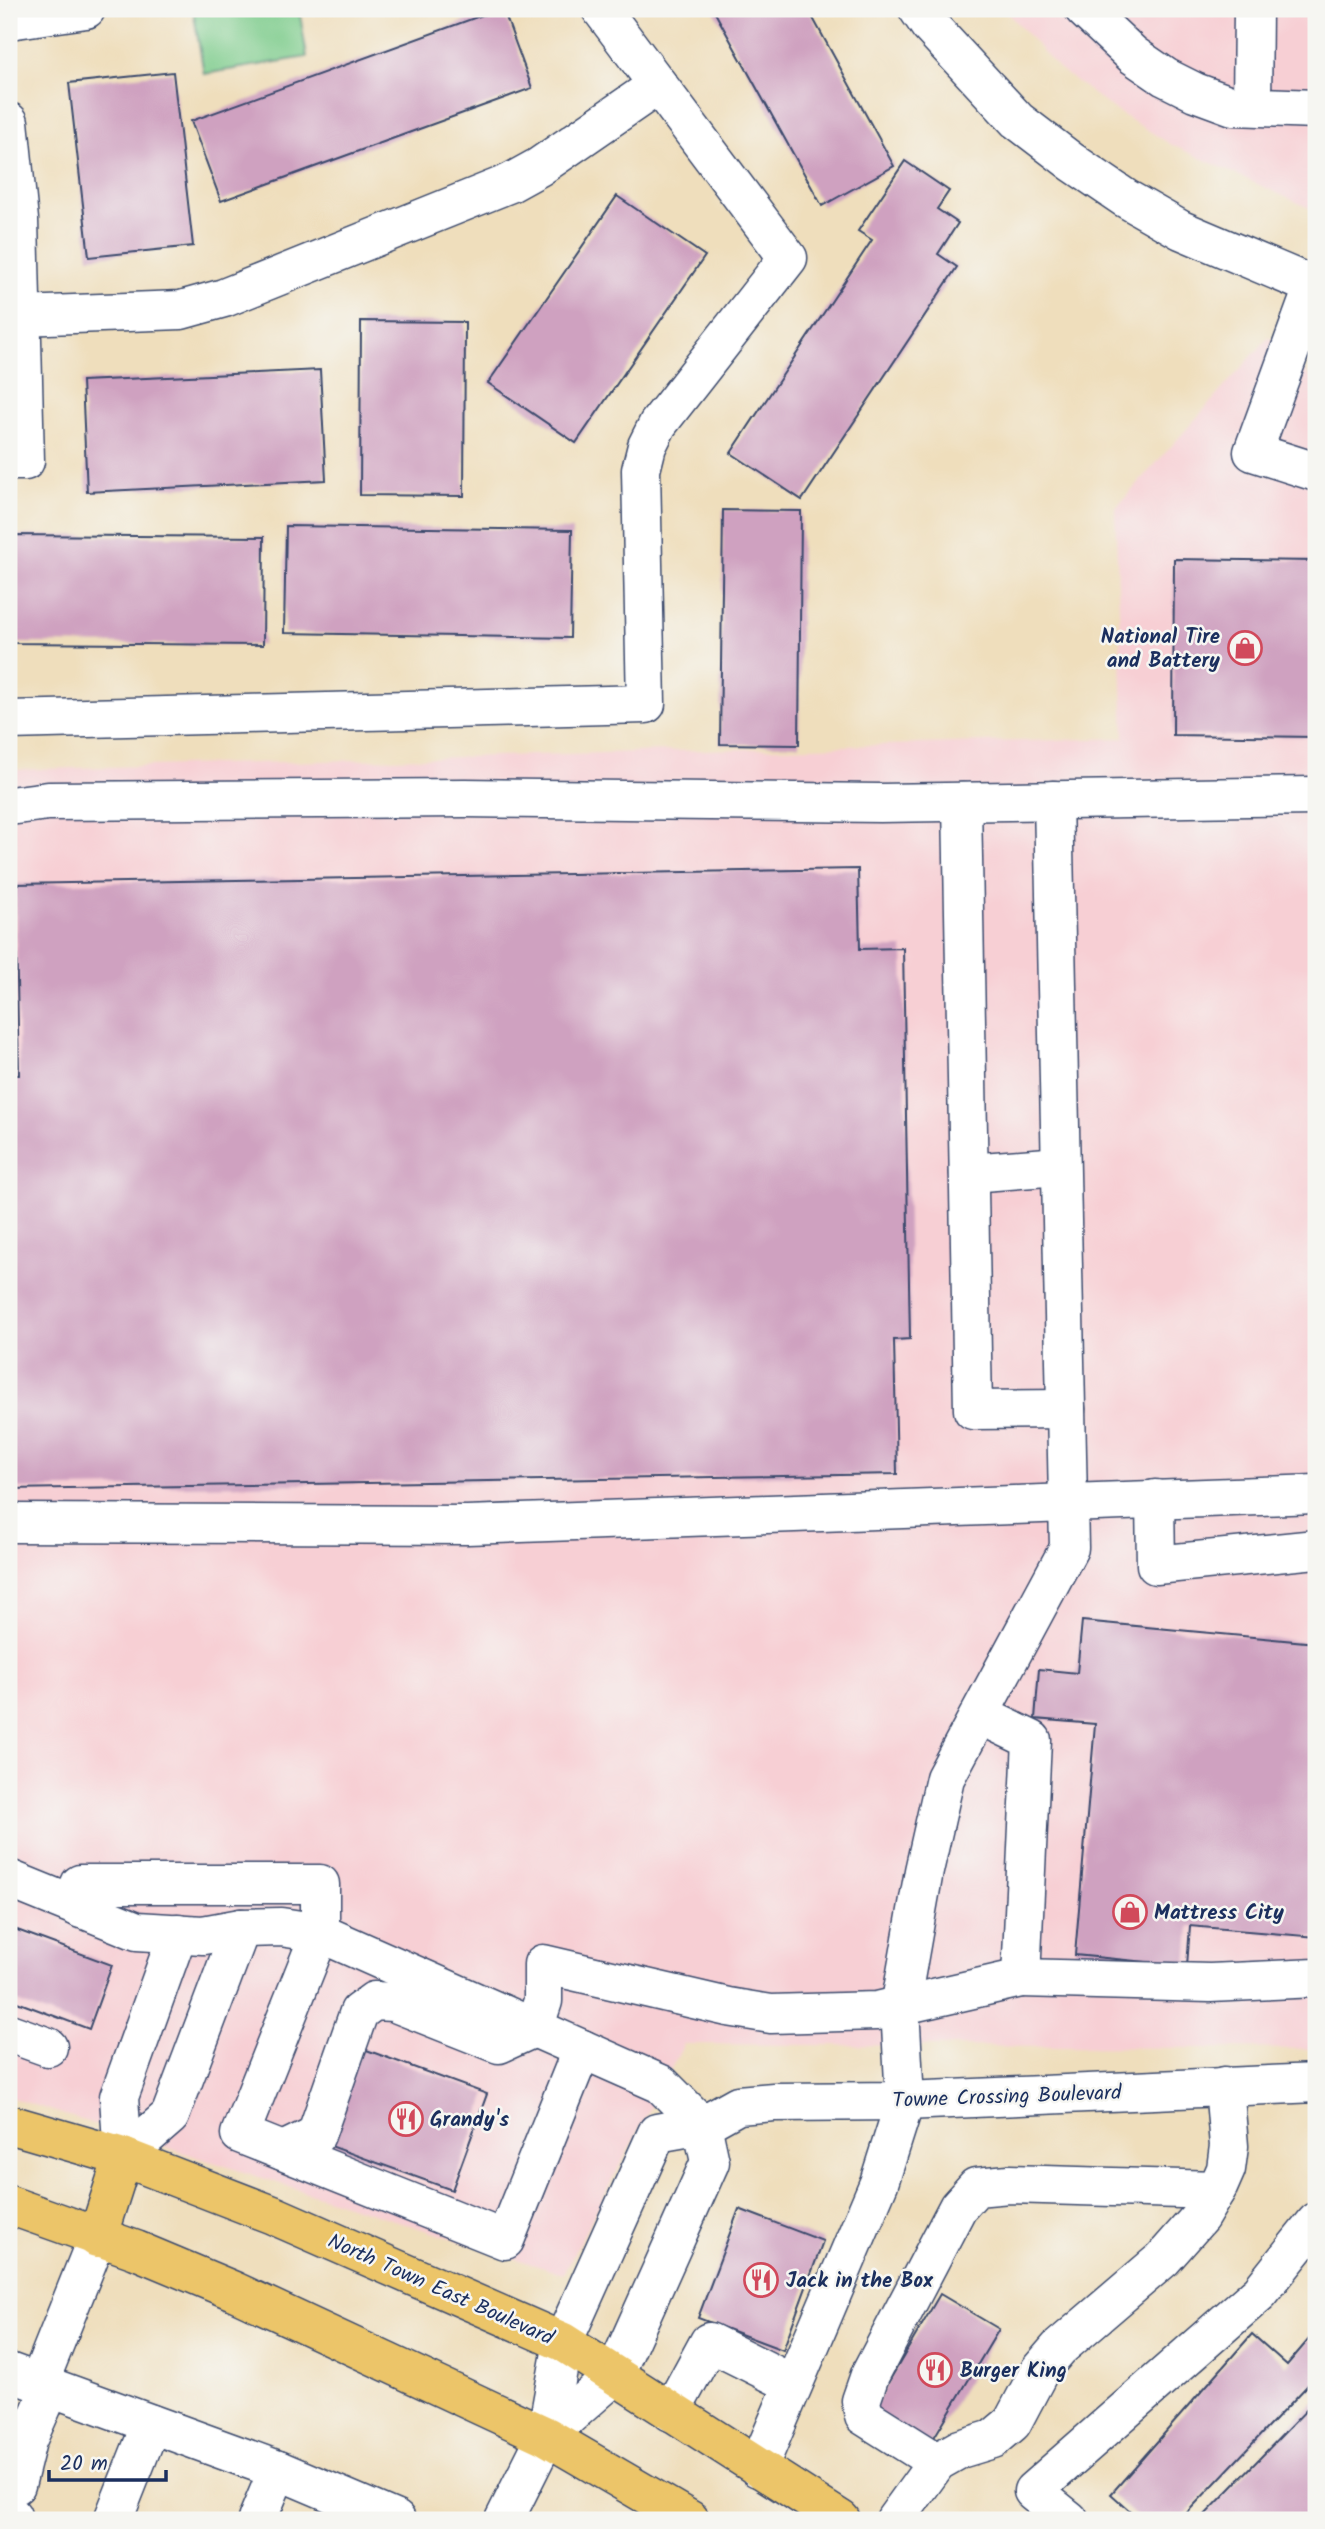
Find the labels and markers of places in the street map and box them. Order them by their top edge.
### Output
place label: National Tire and Battery [1101,621,1220,678]
shop icon: National Tire and Battery [1226,629,1264,667]
shop icon: Mattress City [1111,1893,1149,1931]
place label: Mattress City [1154,1897,1284,1930]
restaurant icon: Grandy's [387,2100,425,2138]
place label: Grandy's [430,2104,509,2137]
restaurant icon: Jack in the Box [742,2261,780,2299]
place label: Jack in the Box [786,2265,934,2298]
restaurant icon: Burger King [916,2351,954,2389]
place label: Burger King [960,2355,1067,2388]

